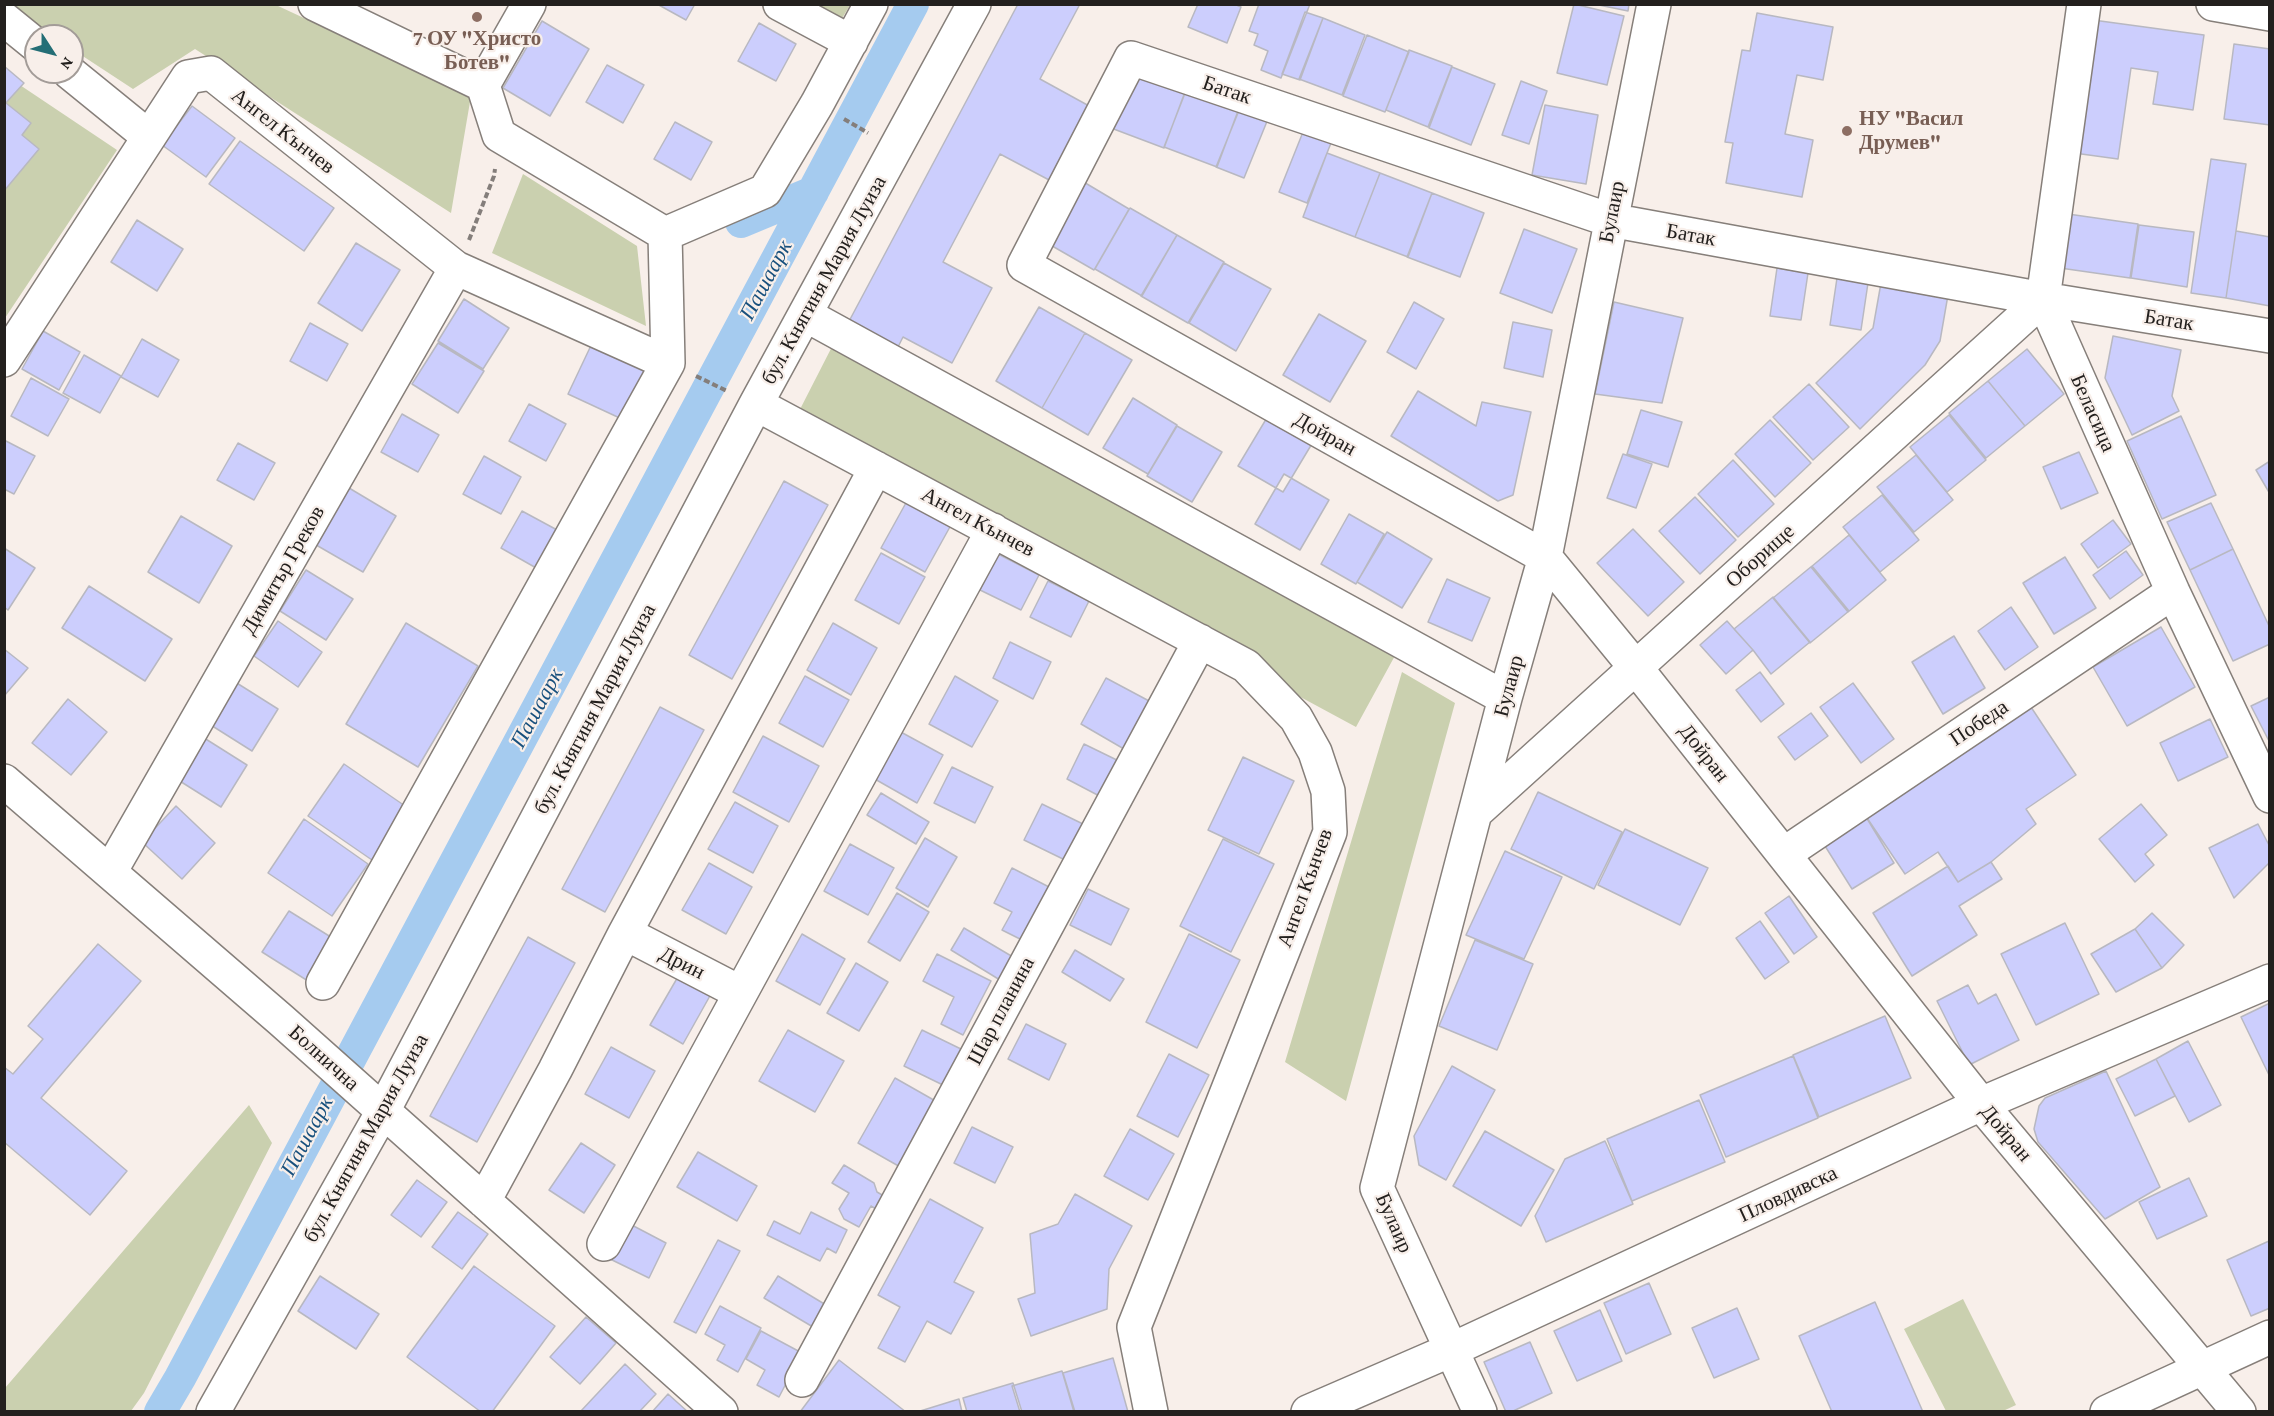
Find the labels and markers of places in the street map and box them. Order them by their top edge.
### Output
marker: 7 ОУ "Христо Ботев" [470,10,484,24]
place label: 7 ОУ "Христо Ботев" [413,26,541,76]
place label: НУ "Васил Друмев" [1859,106,1963,156]
marker: НУ "Васил Друмев" [1840,124,1854,138]

